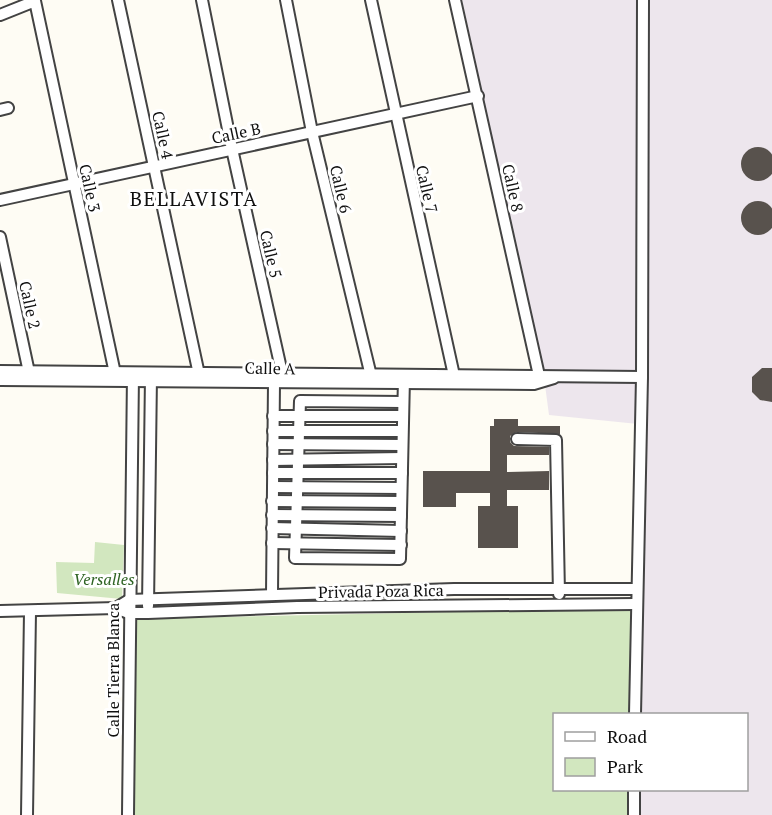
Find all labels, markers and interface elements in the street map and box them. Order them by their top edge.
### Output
street label: Calle 4 [147,109,179,161]
street label: Calle B [209,117,263,149]
street label: Calle 3 [74,162,106,214]
street label: Calle 8 [497,162,529,214]
street label: Calle 6 [325,163,357,216]
street label: Calle 7 [411,163,443,215]
district label: BELLAVISTA [130,185,258,212]
street label: Calle 5 [255,228,287,280]
street label: Calle 2 [14,279,46,331]
street label: Calle A [245,357,296,379]
park label: Versalles [73,568,135,590]
street label: Privada Poza Rica [318,579,444,603]
street label: Calle Tierra Blanca [102,603,124,737]
legend [553,713,748,791]
text: Road [607,724,647,748]
text: Park [607,754,644,778]

